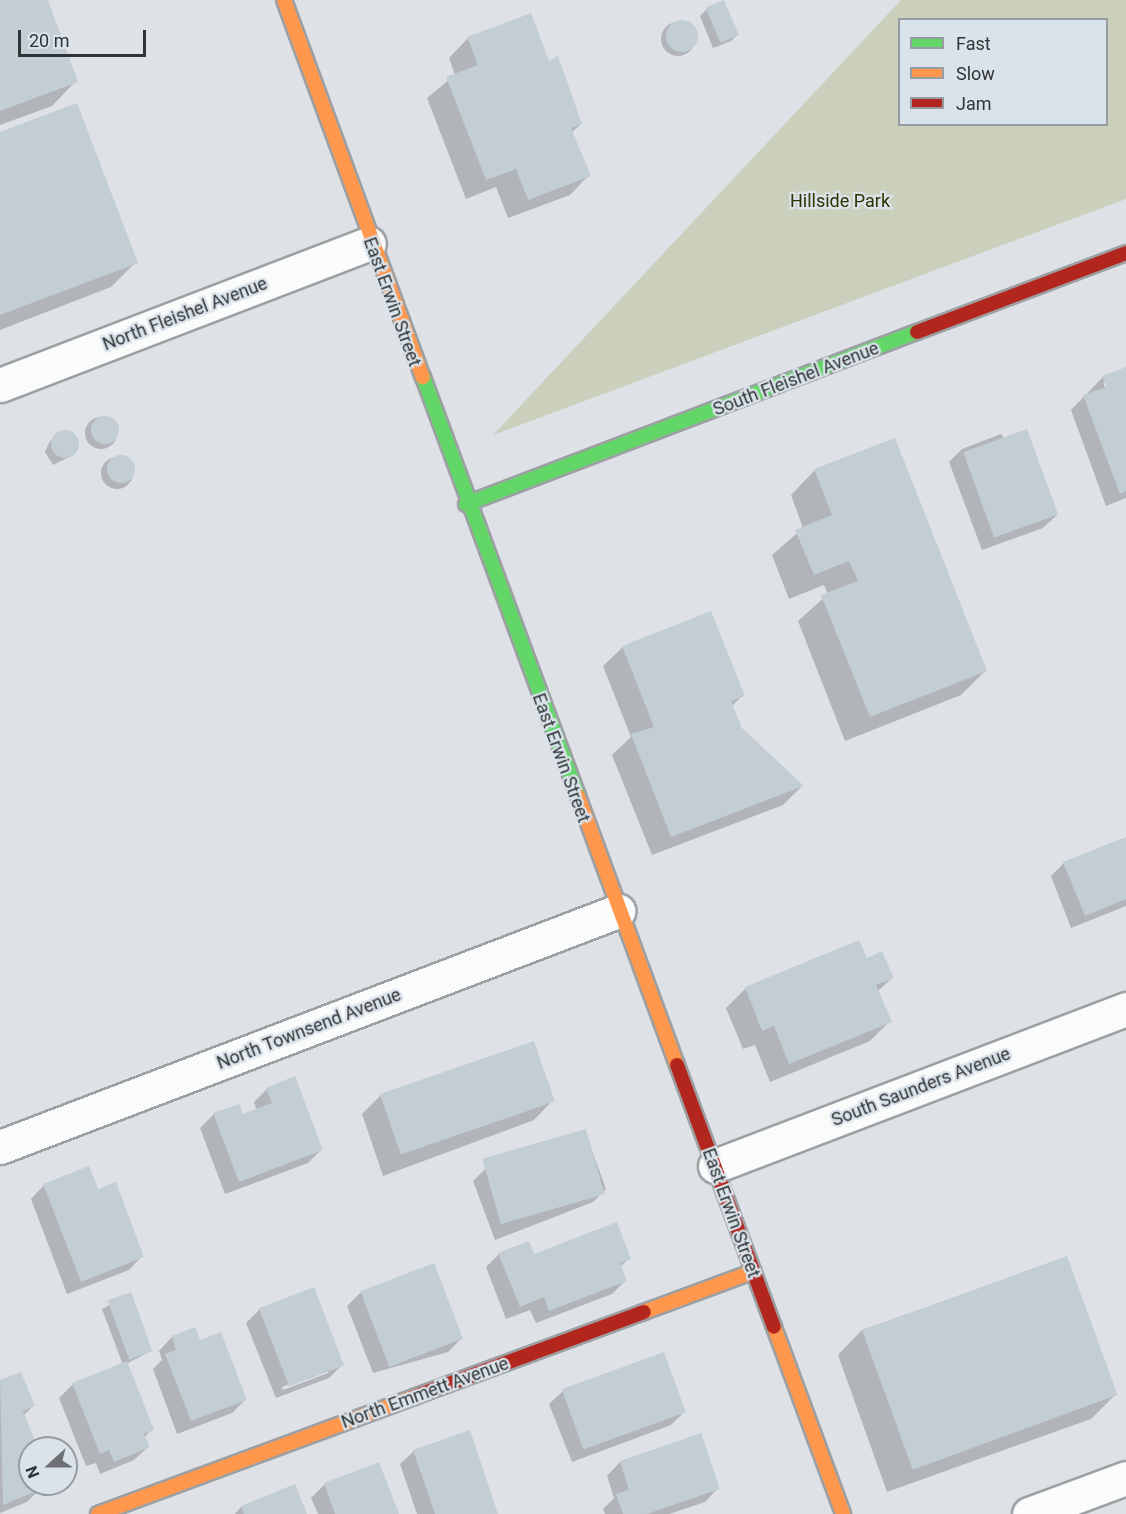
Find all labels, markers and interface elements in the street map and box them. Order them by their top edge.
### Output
scale bar [21,18,148,56]
legend [898,18,1108,126]
text: 20 m [29,30,69,51]
text: Fast [956,33,991,54]
text: Slow [956,63,995,84]
text: Jam [956,93,992,114]
park label: Hillside Park [790,190,890,212]
street label: East Erwin Street [359,234,425,370]
street label: North Fleishel Avenue [100,273,270,355]
street label: South Fleishel Avenue [710,337,882,421]
street label: East Erwin Street [528,690,594,826]
street label: North Townsend Avenue [214,984,404,1074]
street label: South Saunders Avenue [828,1043,1014,1131]
street label: East Erwin Street [698,1145,764,1281]
street label: North Emmett Avenue [338,1353,512,1433]
north arrow [18,1436,78,1496]
text: N [22,1463,43,1481]

